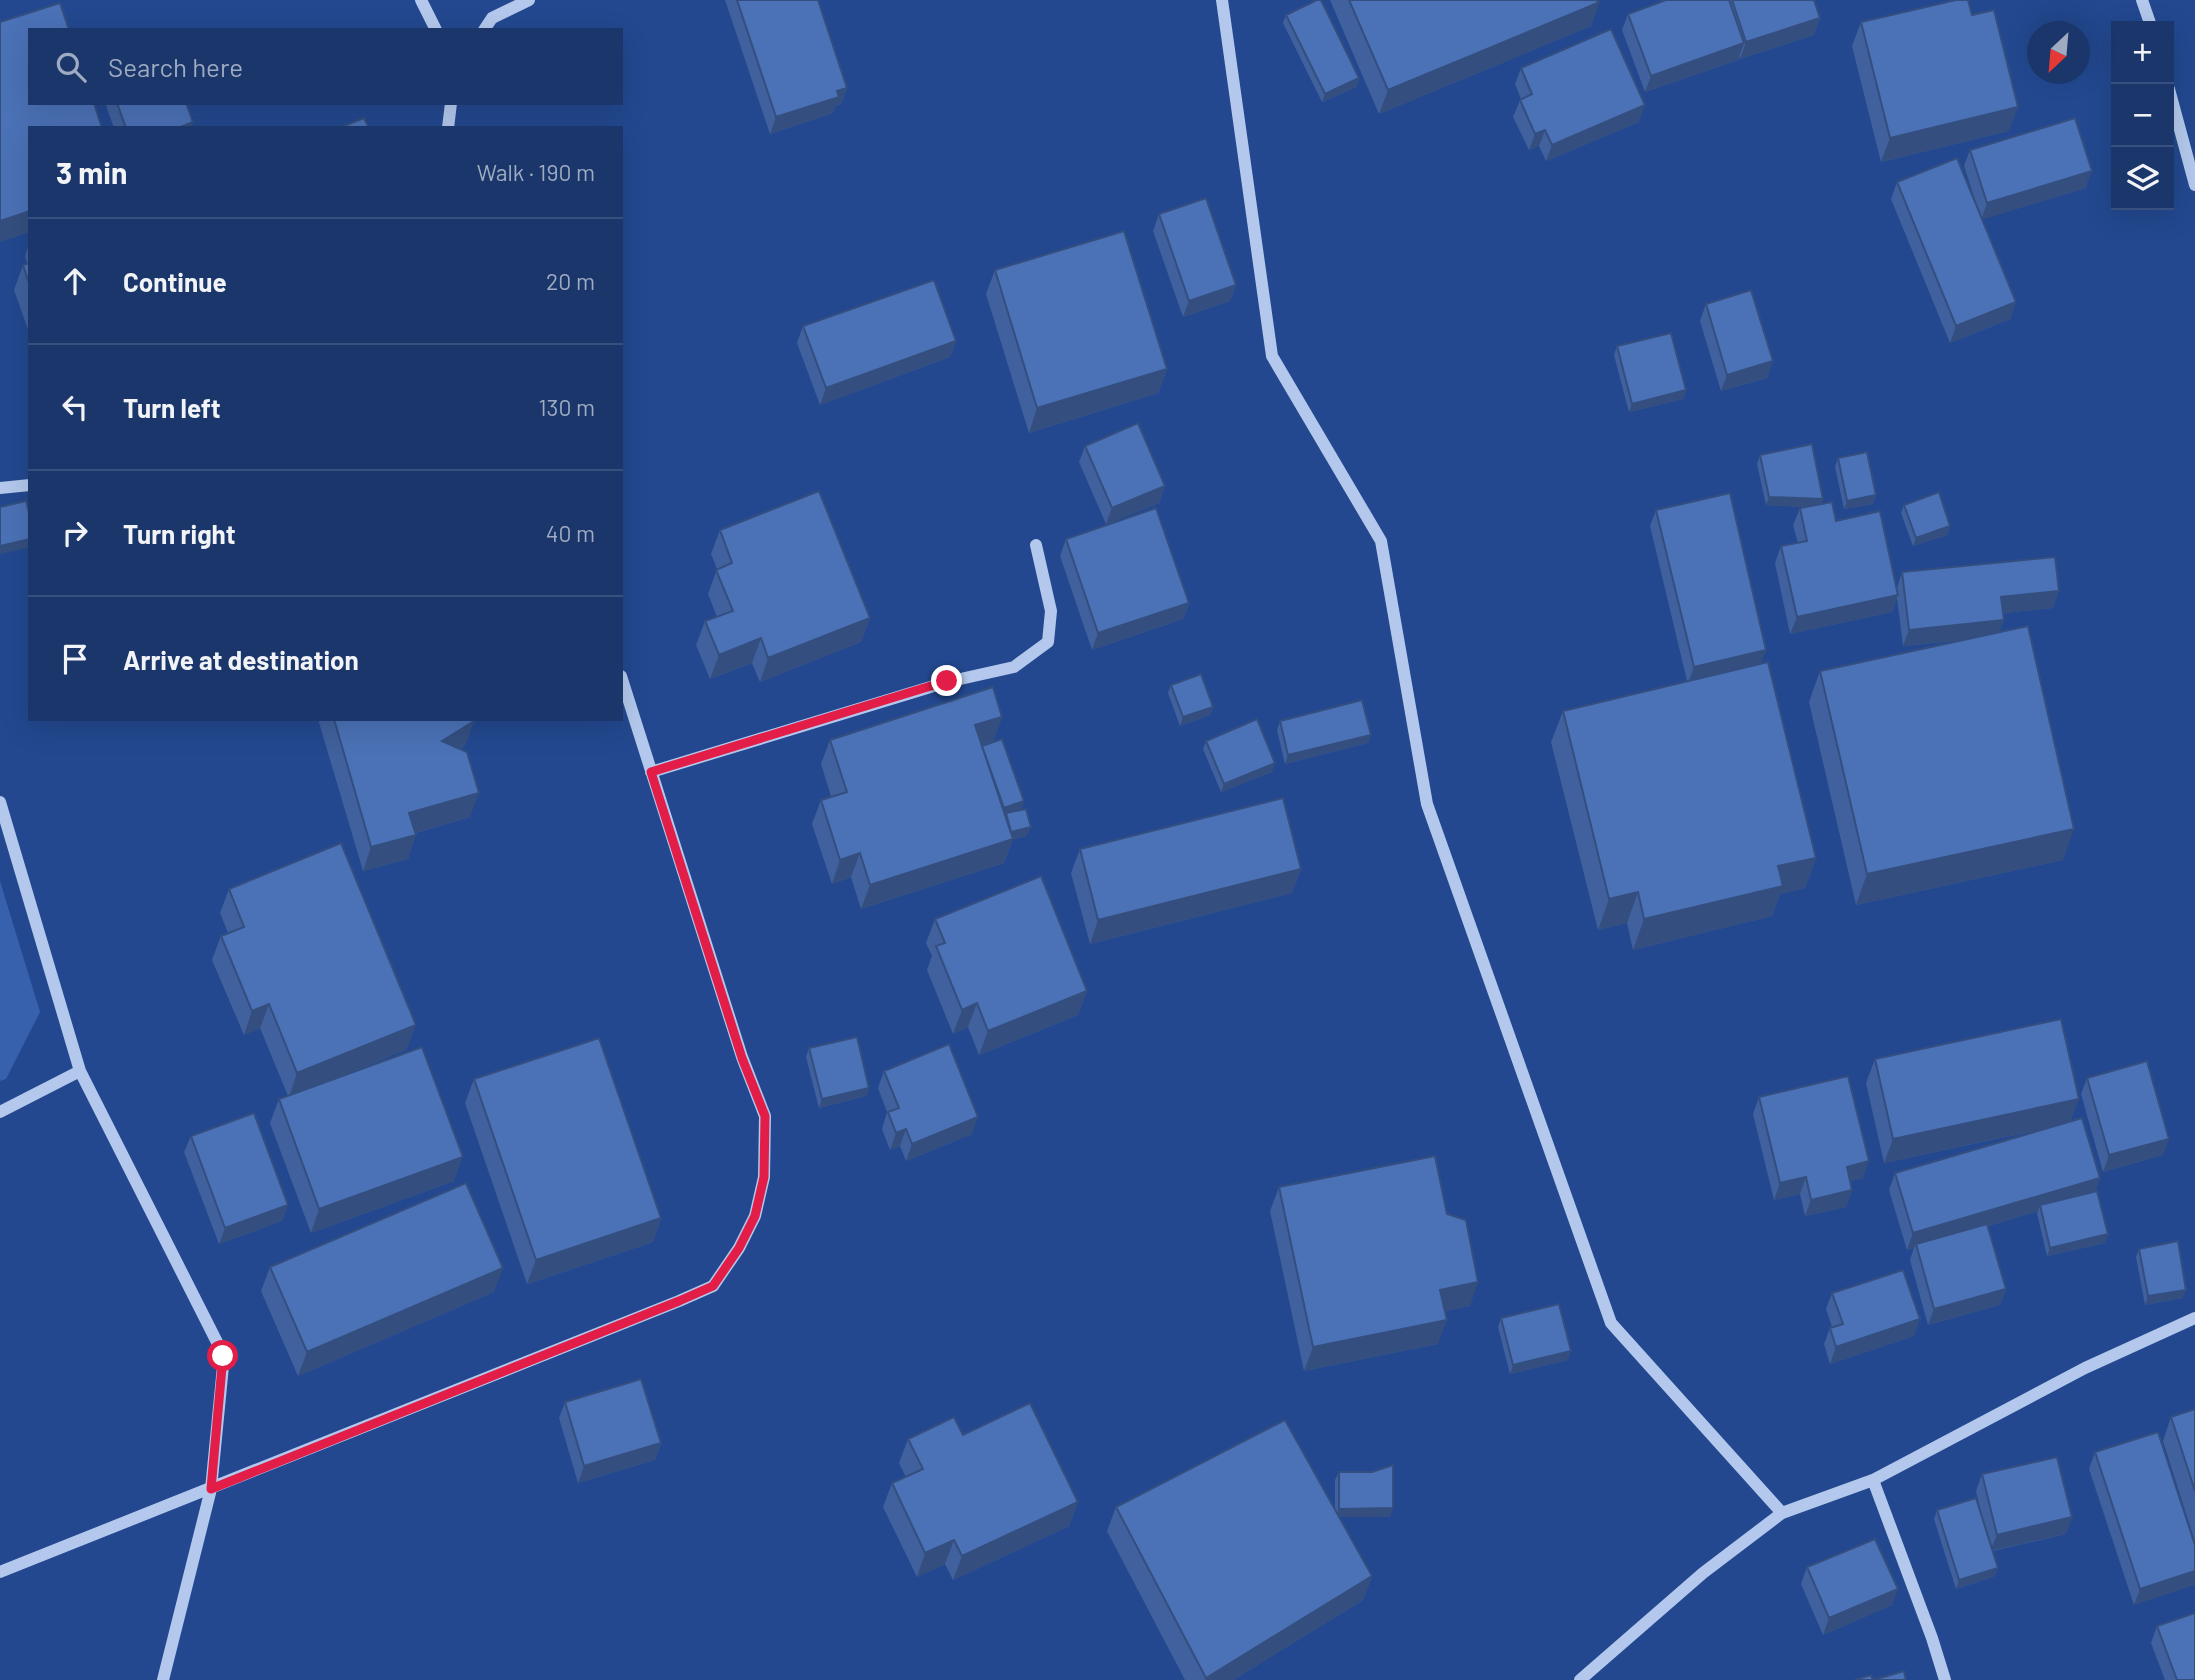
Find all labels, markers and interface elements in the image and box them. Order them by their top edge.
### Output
north arrow [2027,21,2090,84]
map controls [2111,21,2174,210]
button: + [2111,21,2174,84]
search box [28,28,623,105]
icon: search [52,48,90,86]
text: Search here [108,51,243,82]
button: − [2111,84,2174,147]
button: layers [2111,147,2174,210]
text: 3 min [56,154,127,190]
text: Walk · 190 m [477,158,595,186]
icon: ahead [56,262,94,300]
text: Continue [123,266,227,297]
text: 20 m [546,267,595,295]
icon: left [56,388,94,426]
text: Turn left [123,392,221,423]
text: 130 m [538,393,595,421]
icon: right [56,514,94,552]
text: Turn right [123,518,236,549]
text: 40 m [546,519,595,547]
icon: arrive [56,640,94,678]
text: Arrive at destination [123,644,359,675]
route end [931,665,962,696]
route start [207,1340,238,1371]

